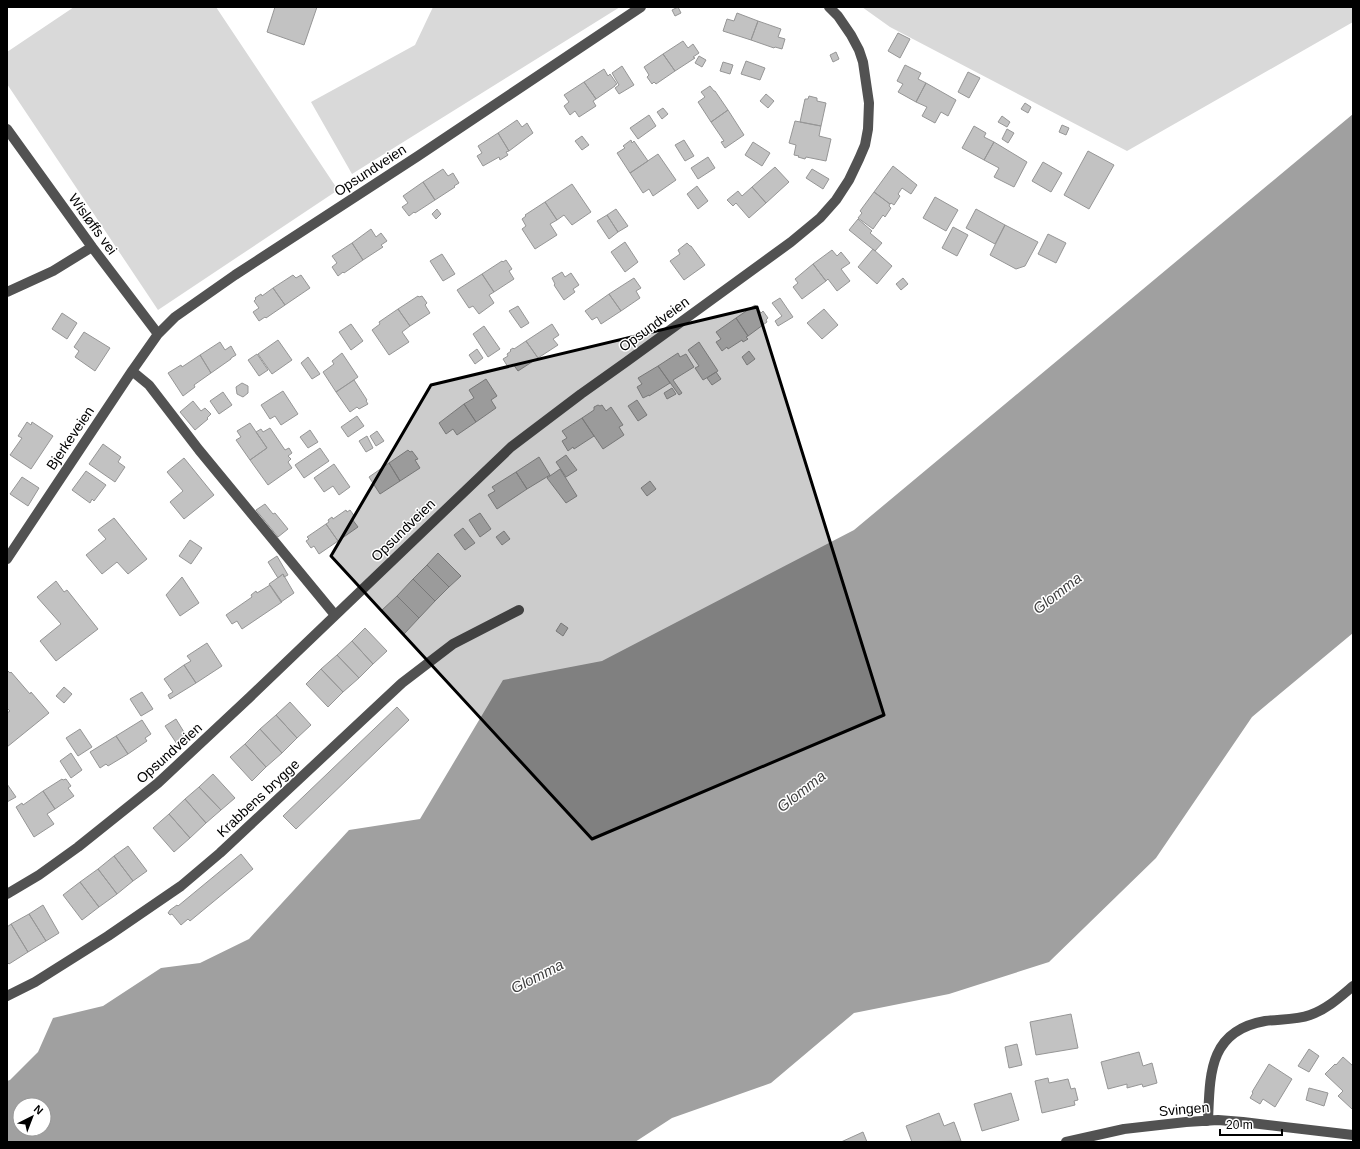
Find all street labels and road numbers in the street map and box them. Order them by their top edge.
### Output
street label: Opsundveien [331,141,409,199]
street label: Wisløffs vei [66,190,120,258]
street label: Opsundveien [616,293,692,355]
street label: Bjerkeveien [43,403,97,473]
street label: Opsundveien [368,496,438,564]
street label: Opsundveien [133,719,205,787]
street label: Krabbens brygge [214,756,303,840]
street label: Svingen [1158,1099,1210,1119]

